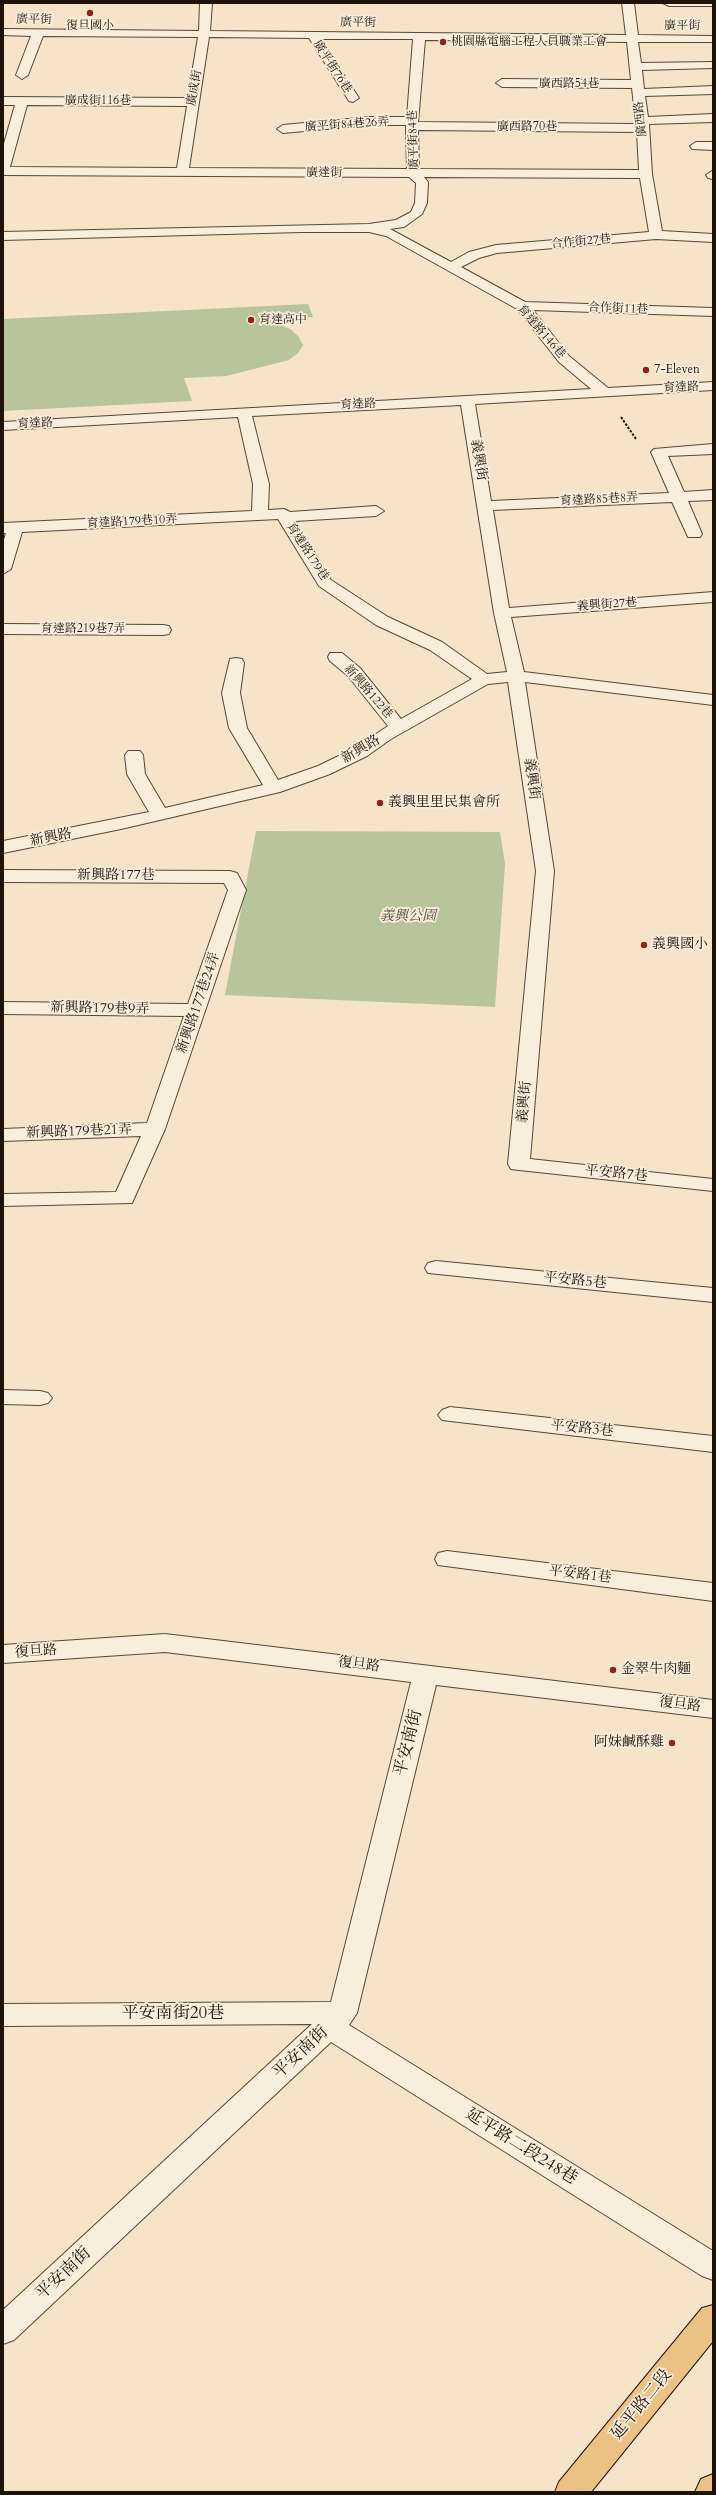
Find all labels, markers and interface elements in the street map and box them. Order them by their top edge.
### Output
marker: 復旦國小 [85,8,95,18]
street label: 廣平街 [16,12,52,28]
street label: 廣平街 [340,15,376,31]
place label: 復旦國小 [66,19,114,33]
street label: 廣平街 [664,19,700,33]
place label: 桃園縣電腦工程人員職業工會 [451,35,607,49]
marker: 桃園縣電腦工程人員職業工會 [438,37,448,47]
street label: 廣平街76巷 [310,38,354,96]
street label: 廣成街 [185,69,205,107]
street label: 廣西路54巷 [539,77,599,91]
street label: 廣成街116巷 [65,94,131,108]
street label: 廣西路 [632,100,650,138]
street label: 廣平街84巷 [406,110,422,170]
street label: 廣平街84巷26弄 [304,115,390,135]
street label: 廣西路70巷 [497,120,557,134]
street label: 廣達街 [306,166,342,180]
street label: 合作街27巷 [550,232,612,252]
street label: 合作街11巷 [588,301,648,317]
street label: 育達路146巷 [514,302,568,362]
place label: 育達高中 [259,313,307,327]
marker: 育達高中 [246,315,256,325]
place label: 7-Eleven [654,363,700,377]
marker: 7-Eleven [641,365,651,375]
street label: 育達路 [663,380,699,396]
street label: 育達路 [340,397,376,413]
street label: 育達路 [17,416,53,432]
street label: 義興街 [466,438,490,482]
street label: 育達路85巷8弄 [559,491,639,509]
street label: 育達路179巷10弄 [86,512,178,532]
street label: 育達路179巷 [283,520,331,584]
street label: 義興街27巷 [576,596,638,614]
street label: 育達路219巷7弄 [41,622,125,636]
street label: 新興路122巷 [341,662,395,722]
street label: 新興路 [339,732,383,768]
street label: 義興街 [520,757,542,801]
place label: 義興里里民集會所 [388,795,500,811]
marker: 義興里里民集會所 [375,798,385,808]
street label: 新興路 [29,826,73,850]
street label: 新興路177巷 [77,868,155,884]
park label: 義興公園 [380,909,436,925]
place label: 義興國小 [652,937,708,953]
marker: 義興國小 [639,940,649,950]
street label: 新興路177巷24弄 [174,950,224,1056]
street label: 新興路179巷9弄 [51,1000,149,1018]
street label: 義興街 [515,1080,535,1124]
street label: 新興路179巷21弄 [26,1122,132,1142]
street label: 平安路7巷 [584,1162,648,1186]
street label: 平安路5巷 [543,1269,607,1293]
street label: 平安路3巷 [550,1417,614,1441]
street label: 平安路1巷 [548,1563,612,1587]
street label: 復旦路 [14,1642,58,1662]
street label: 復旦路 [337,1654,381,1676]
place label: 金翠牛肉麵 [621,1662,691,1678]
marker: 金翠牛肉麵 [608,1665,618,1675]
street label: 復旦路 [658,1694,702,1716]
street label: 平安南街 [391,1708,427,1778]
place label: 阿妹鹹酥雞 [594,1735,664,1751]
marker: 阿妹鹹酥雞 [667,1738,677,1748]
street label: 平安南街20巷 [122,2004,224,2024]
street label: 平安南街 [269,2022,333,2084]
street label: 延平路二段248巷 [461,2104,581,2190]
street label: 平安南街 [32,2243,96,2305]
street label: 延平路二段 [607,2366,677,2444]

